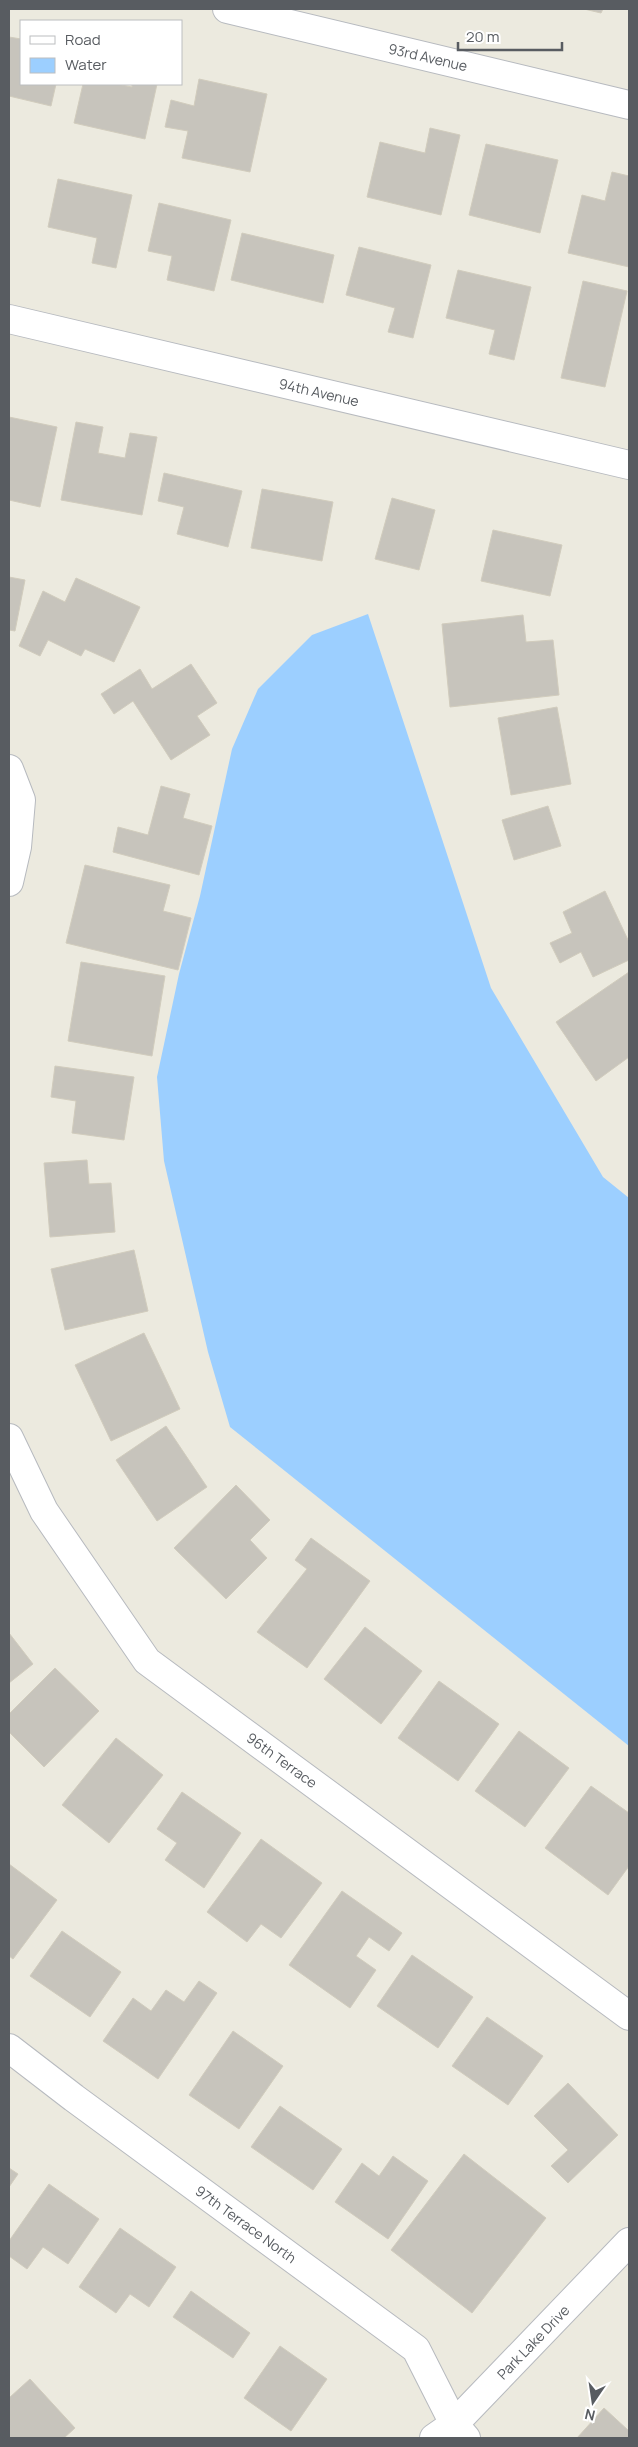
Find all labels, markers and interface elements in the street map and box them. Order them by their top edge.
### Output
legend [20,20,182,85]
scale bar [458,20,562,52]
text: 20 m [466,26,499,47]
text: Road [65,29,101,50]
street label: 93rd Avenue [387,39,469,75]
text: Water [65,54,107,75]
street label: 94th Avenue [277,374,361,410]
street label: 96th Terrace [243,1728,321,1792]
street label: 97th Terrace North [192,2181,300,2267]
street label: Park Lake Drive [493,2301,573,2383]
north arrow [568,2377,618,2427]
text: N [583,2405,597,2426]

